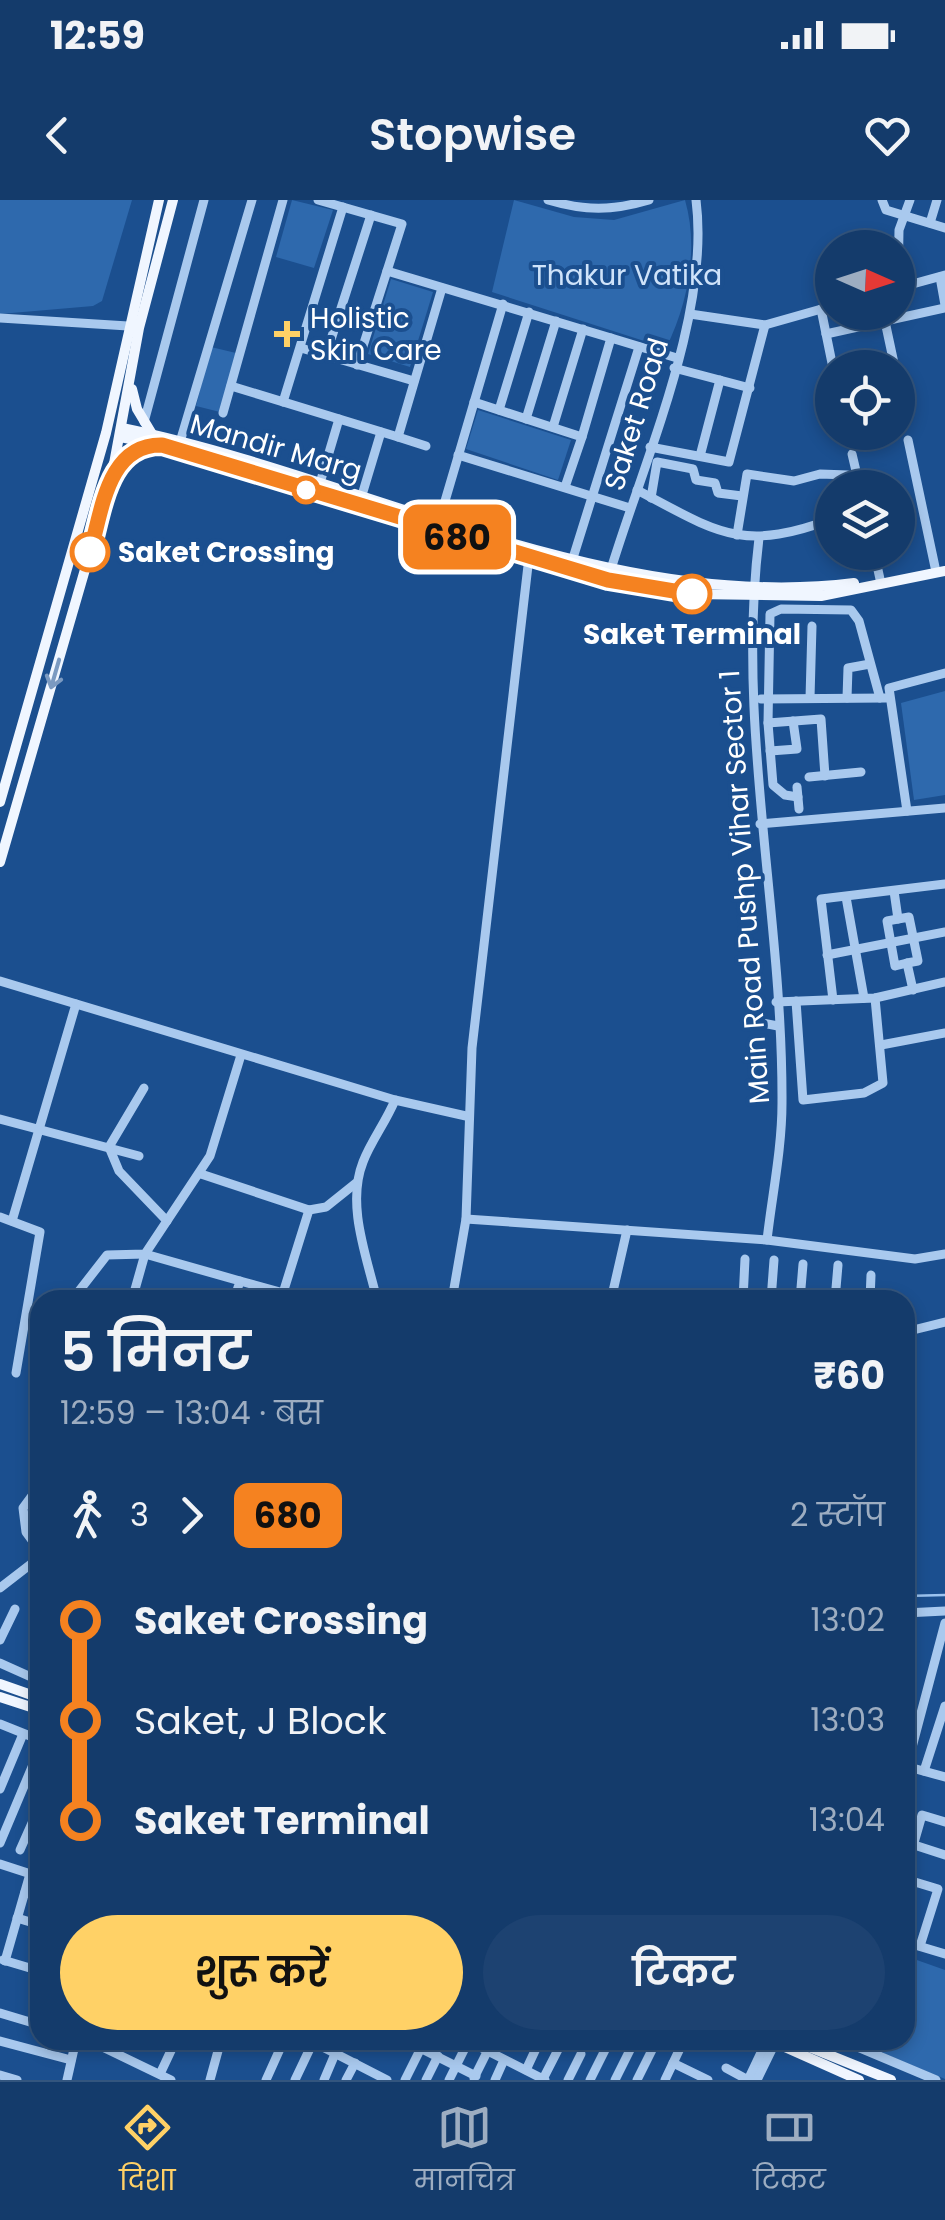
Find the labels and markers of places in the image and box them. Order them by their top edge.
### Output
place label: Holistic Skin Care [310,299,442,370]
marker: Holistic Skin Care [274,321,300,347]
unlabelled marker [293,477,319,503]
marker: Saket Crossing [71,533,109,571]
place label: Saket Crossing [118,533,335,572]
marker: Saket Terminal [673,575,711,613]
place label: Saket Terminal [583,615,801,654]

